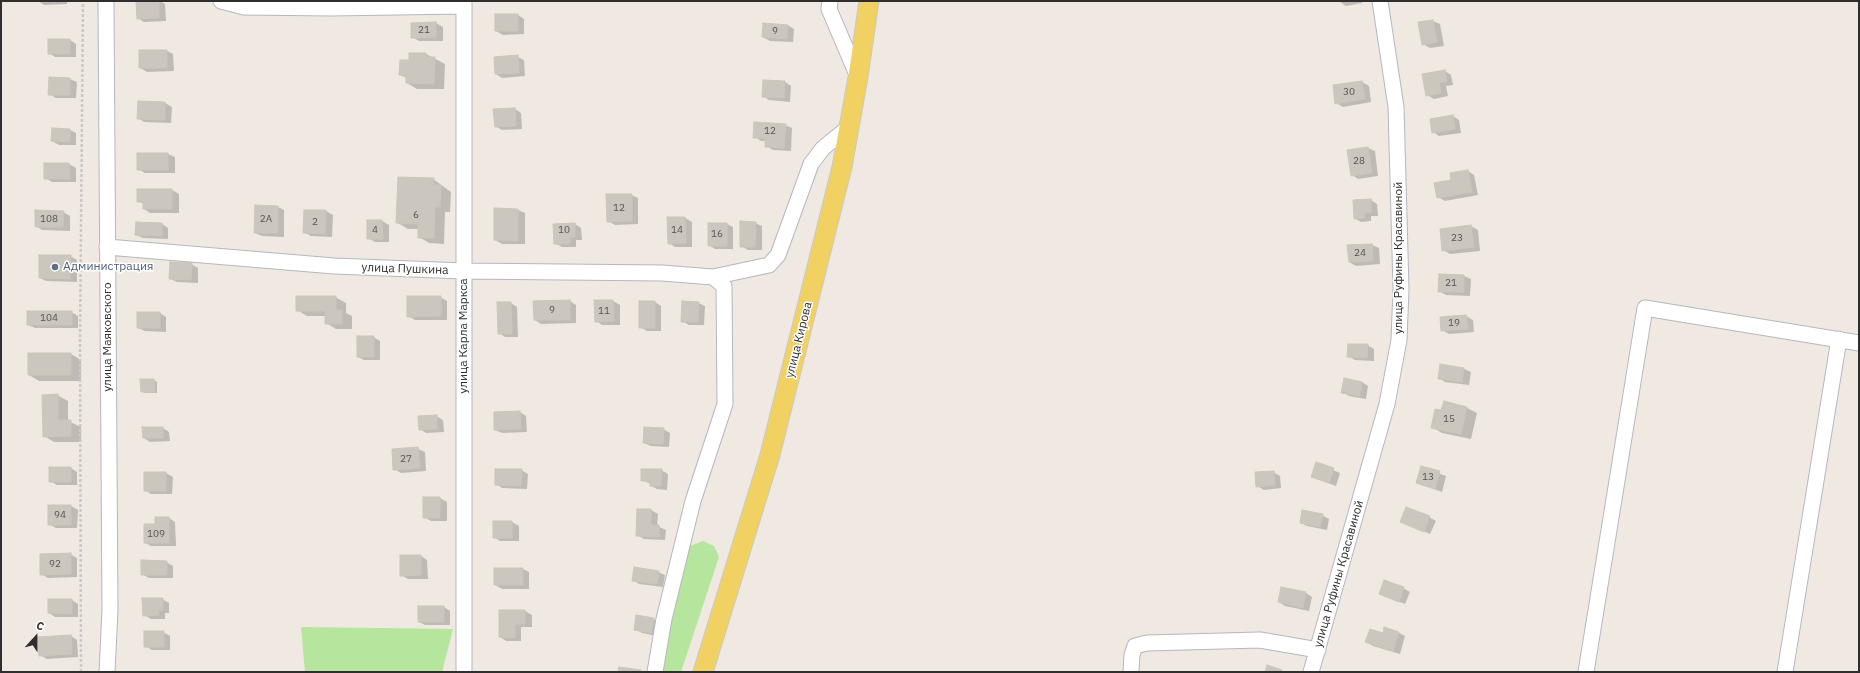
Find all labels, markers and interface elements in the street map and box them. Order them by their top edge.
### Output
house number: 21 [418,24,430,36]
house number: 9 [772,25,778,37]
house number: 30 [1343,86,1355,98]
house number: 12 [764,125,776,137]
house number: 28 [1353,155,1365,167]
street label: улица Руфины Красавиной [1392,182,1406,334]
house number: 12 [613,202,625,214]
house number: 6 [413,209,419,221]
house number: 108 [40,213,58,225]
house number: 2А [260,213,272,225]
house number: 2 [312,216,318,228]
house number: 4 [372,224,378,236]
house number: 10 [558,224,570,236]
house number: 14 [671,224,683,236]
house number: 16 [711,228,723,240]
house number: 23 [1451,232,1463,244]
house number: 24 [1354,247,1366,259]
place label: Администрация [63,260,153,274]
street label: улица Пушкина [361,260,449,278]
marker: Администрация [50,262,60,272]
house number: 21 [1445,277,1457,289]
street label: улица Карла Маркса [457,278,471,394]
street label: улица Маяковского [101,282,115,392]
street label: улица Кирова [783,301,815,379]
house number: 9 [549,304,555,316]
house number: 11 [598,305,610,317]
house number: 104 [40,312,58,324]
house number: 19 [1448,317,1460,329]
house number: 15 [1443,413,1455,425]
house number: 27 [400,453,412,465]
house number: 13 [1422,471,1434,483]
street label: улица Руфины Красавиной [1311,499,1367,649]
house number: 94 [54,509,66,521]
house number: 109 [147,528,165,540]
house number: 92 [49,558,61,570]
north arrow [16,617,56,657]
text: С [34,618,46,634]

